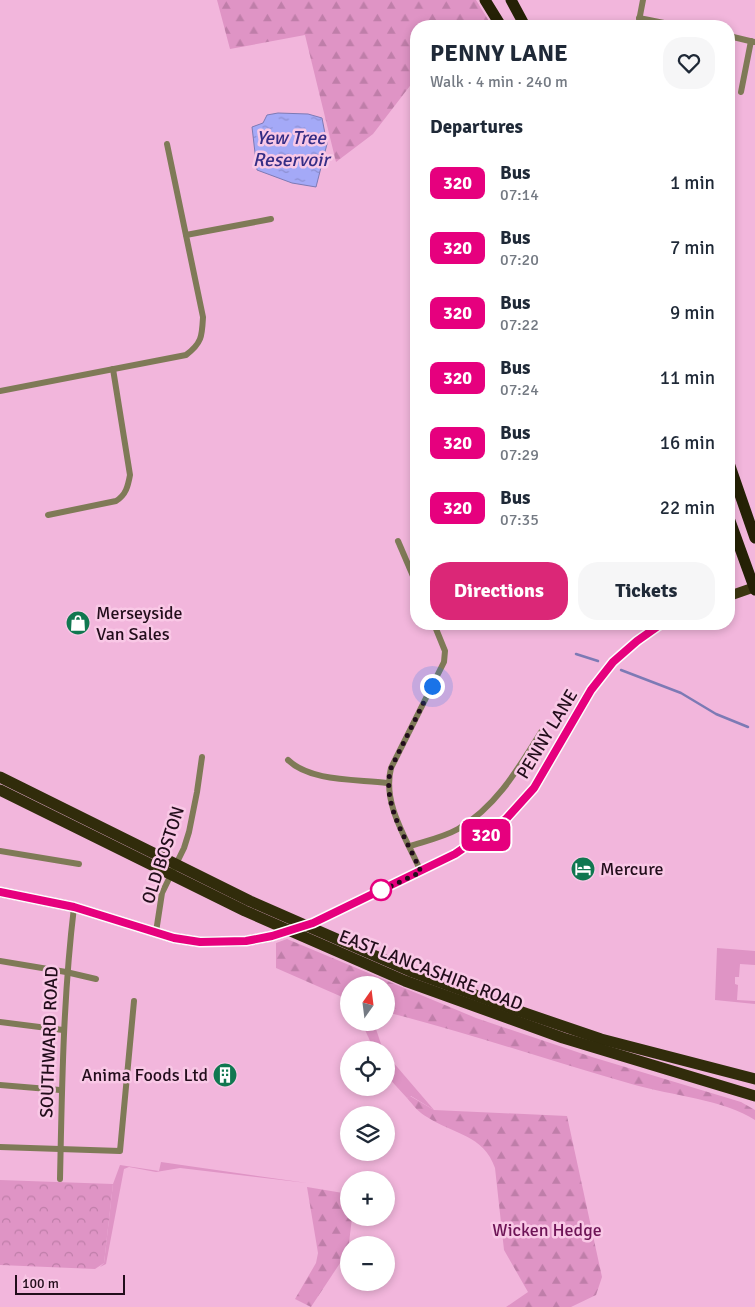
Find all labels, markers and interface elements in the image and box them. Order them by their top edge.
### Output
button: heart [663,37,715,89]
text: PENNY LANE [430,38,568,68]
text: Walk · 4 min · 240 m [430,72,568,92]
text: Departures [430,115,523,139]
water label: Yew Tree Reservoir [253,126,332,172]
text: Bus [500,161,531,185]
text: 1 min [670,171,715,195]
text: 320 [443,172,472,194]
text: 07:14 [500,185,539,205]
text: Bus [500,226,531,250]
text: 7 min [670,236,715,260]
text: 320 [443,237,472,259]
text: 07:20 [500,250,539,270]
text: Bus [500,291,531,315]
text: 9 min [670,301,715,325]
text: 320 [443,302,472,324]
text: 07:22 [500,315,539,335]
text: Bus [500,356,531,380]
text: 11 min [660,366,715,390]
text: 320 [443,367,472,389]
text: 07:24 [500,380,539,400]
text: Bus [500,421,531,445]
text: 16 min [660,431,715,455]
text: 320 [443,432,472,454]
text: 07:29 [500,445,539,465]
text: Bus [500,486,531,510]
text: 22 min [660,496,715,520]
text: 320 [443,497,472,519]
text: 07:35 [500,510,539,530]
button: Directions [430,562,568,620]
button: Tickets [578,562,715,620]
place label: Merseyside Van Sales [96,602,183,645]
shop icon: Merseyside Van Sales [65,610,91,636]
your location [420,674,445,699]
street label: PENNY LANE [512,685,582,783]
street label: OLD BOSTON [137,803,189,907]
line badge: 320 [457,819,515,851]
text: 320 [471,824,501,846]
hotel icon: Mercure [570,856,596,882]
place label: Mercure [600,858,663,880]
unlabelled marker [370,879,392,901]
street label: EAST LANCASHIRE ROAD [336,925,526,1015]
street label: SOUTHWARD ROAD [35,966,63,1118]
north arrow [340,976,395,1031]
map controls [340,976,395,1291]
button: locate [340,1041,395,1096]
building icon: Anima Foods Ltd [212,1062,238,1088]
place label: Anima Foods Ltd [81,1064,208,1086]
button: layers [340,1106,395,1161]
button: + [340,1171,395,1226]
park label: Wicken Hedge [492,1219,602,1241]
button: − [340,1236,395,1291]
scale bar [15,1272,125,1295]
text: 100 m [22,1275,59,1292]

